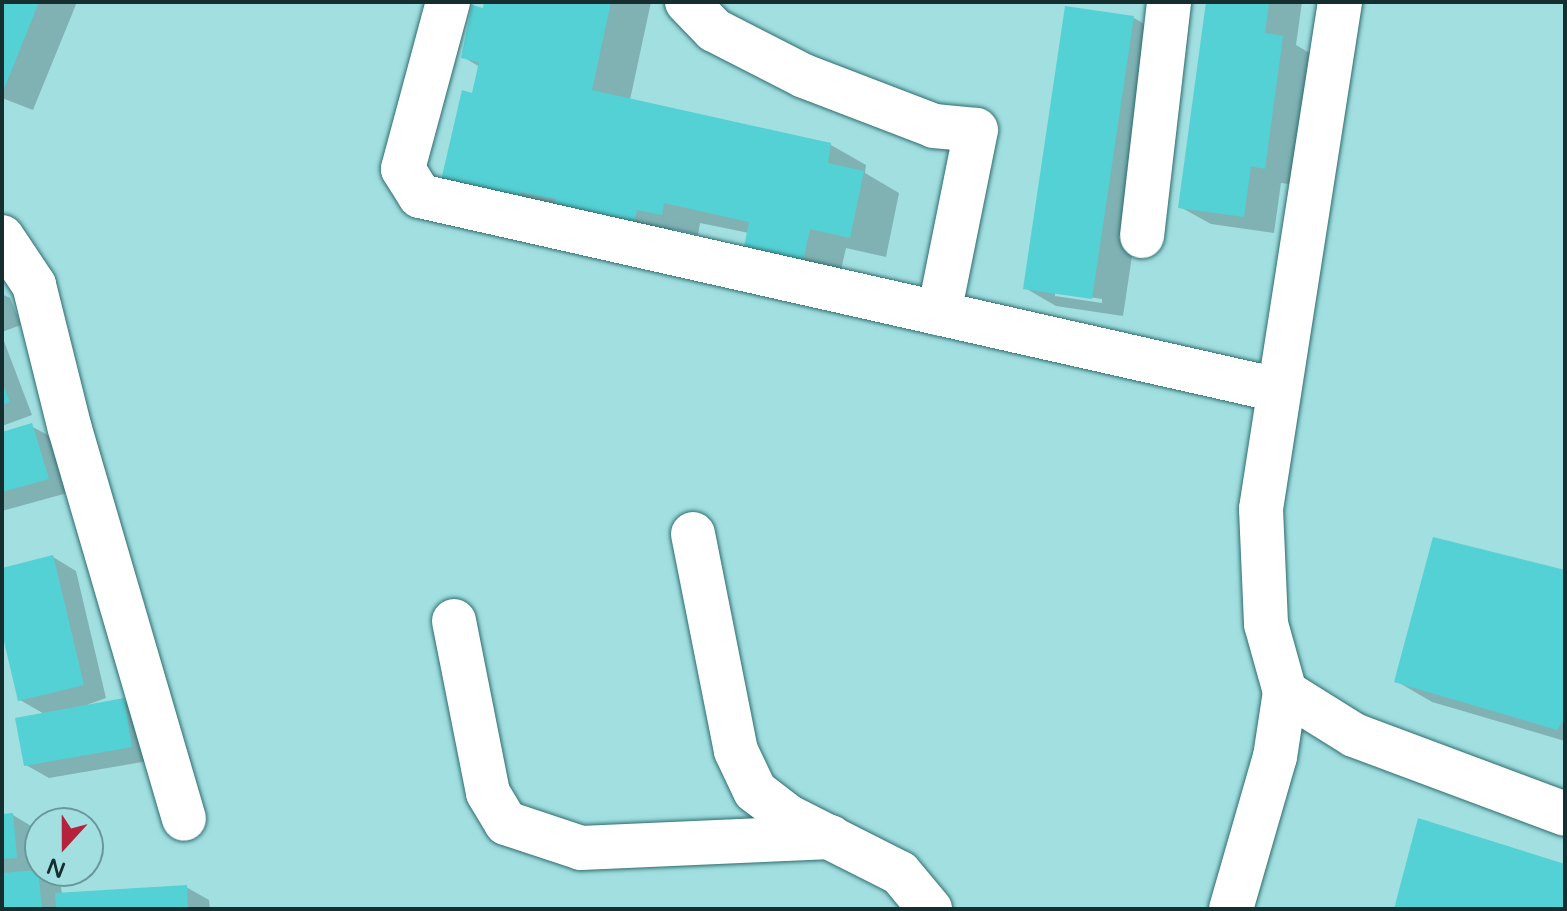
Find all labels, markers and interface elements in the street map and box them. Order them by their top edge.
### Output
north arrow [24,807,104,887]
text: N [43,852,69,883]

